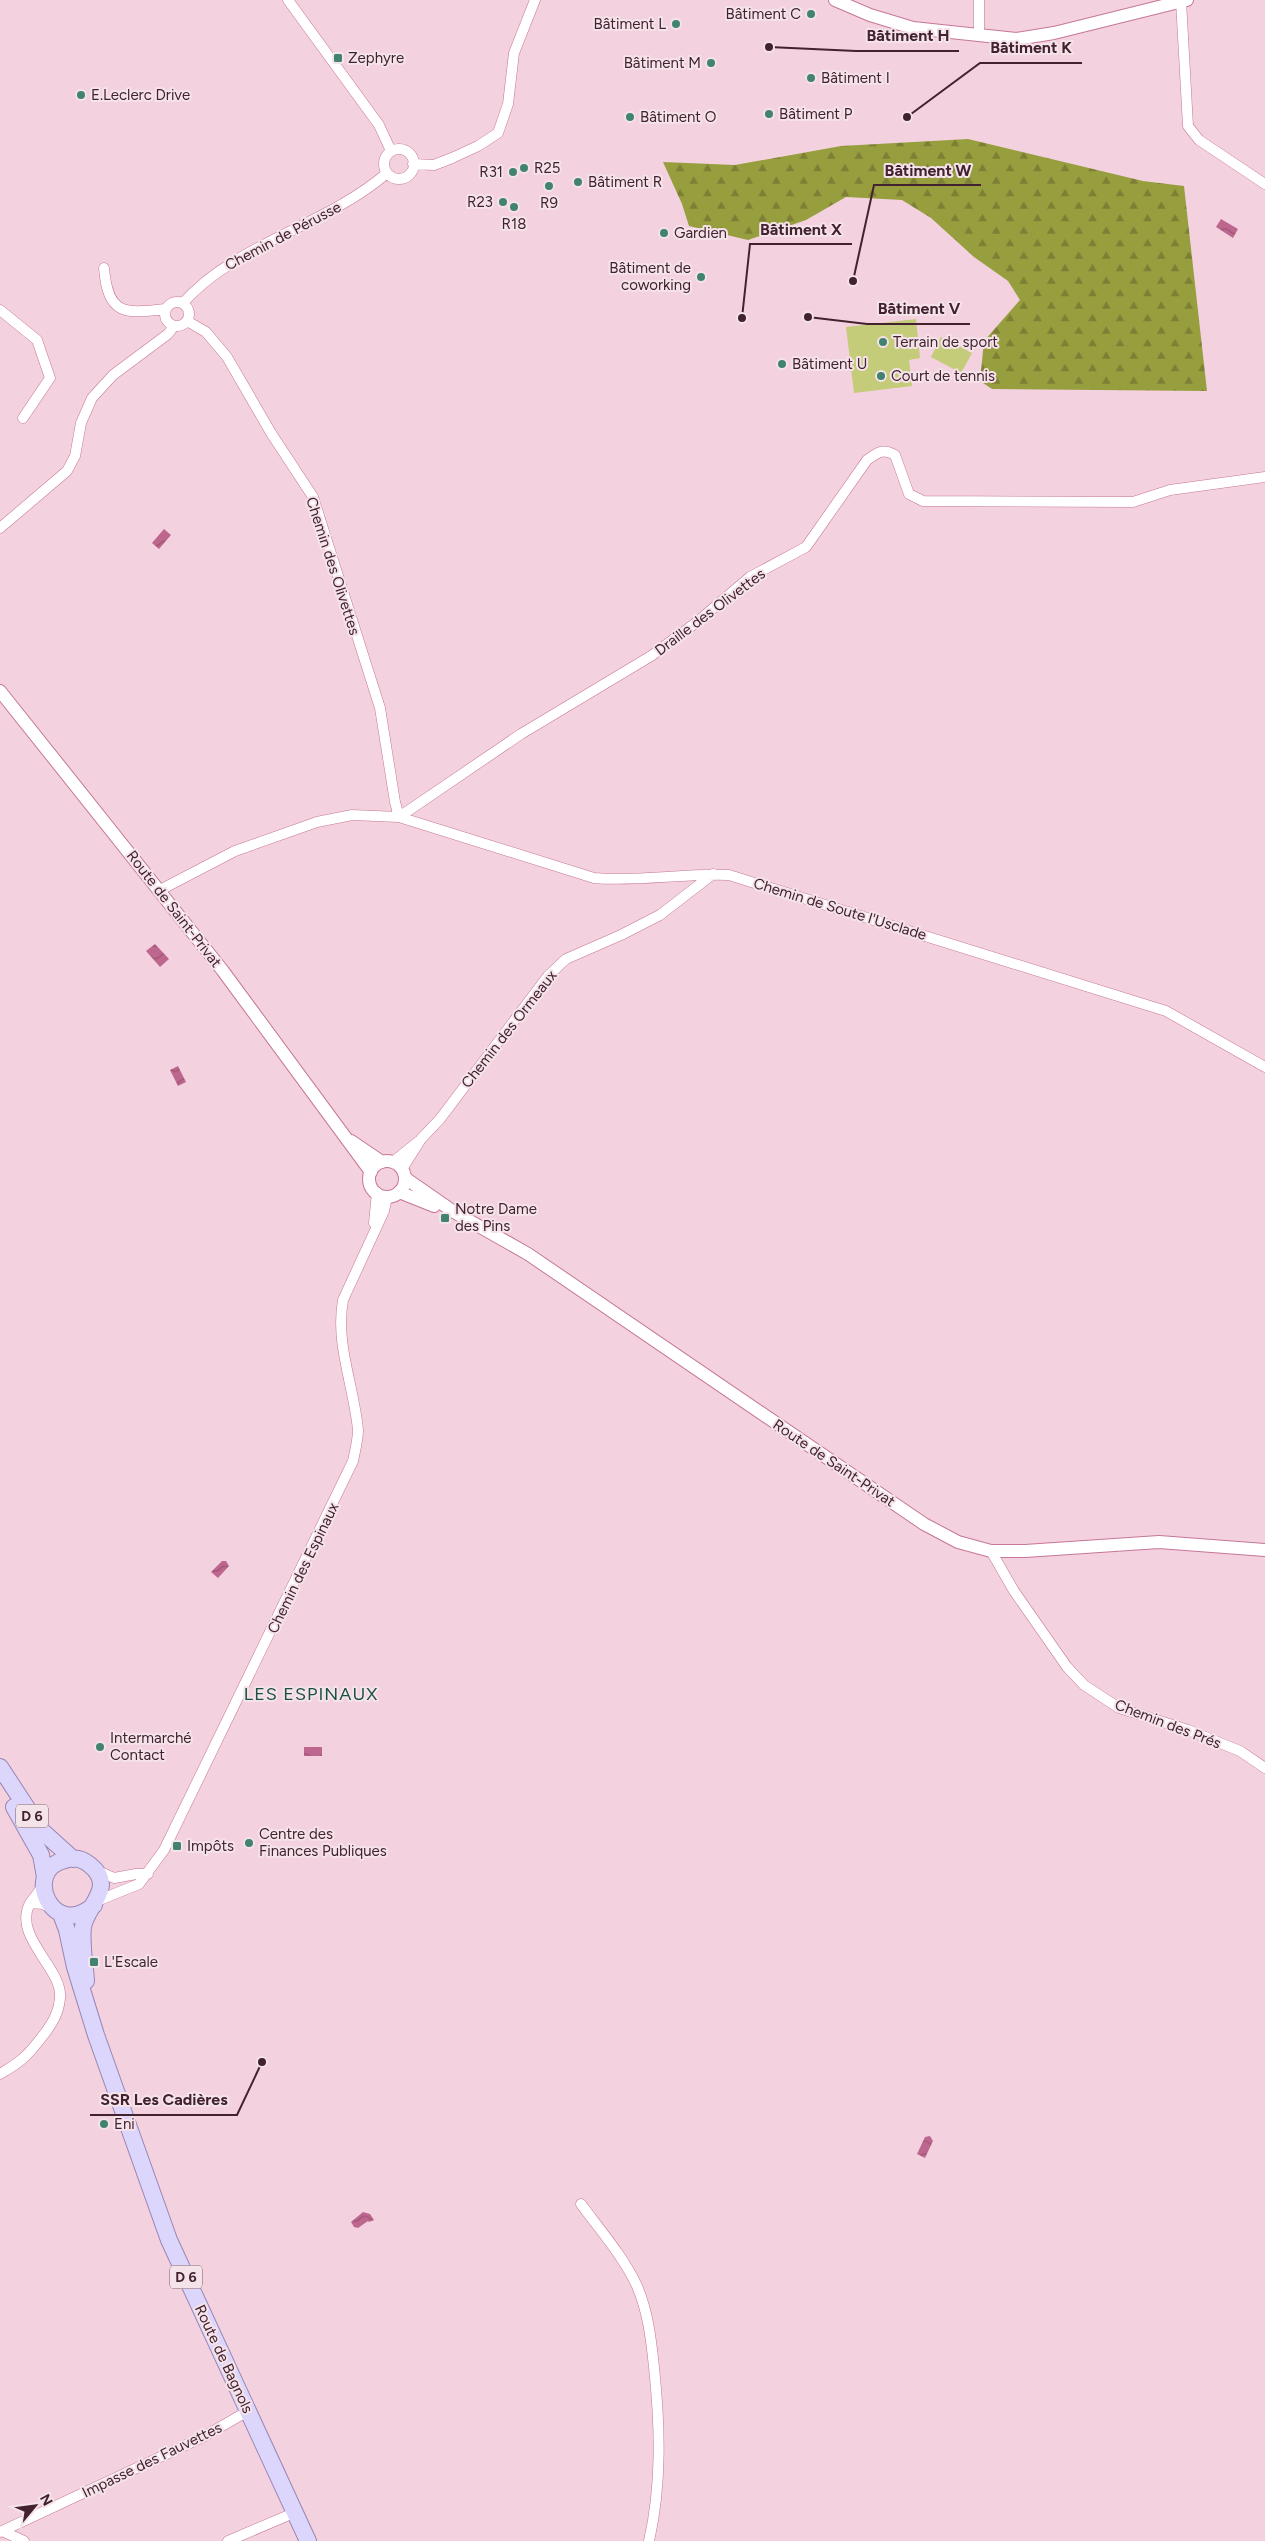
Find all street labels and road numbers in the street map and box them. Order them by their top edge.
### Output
street label: Chemin de Pérusse [222,198,344,274]
street label: Chemin des Olivettes [302,495,364,637]
street label: Draille des Olivettes [651,565,769,659]
street label: Route de Saint-Privat [123,847,225,971]
street label: Chemin de Soute l'Usclade [751,874,929,944]
street label: Chemin des Ormeaux [458,967,560,1091]
street label: Route de Saint-Privat [770,1415,899,1511]
street label: Chemin des Espinaux [264,1500,342,1636]
street label: Chemin des Prés [1112,1695,1224,1753]
road number: D 6 [16,1804,48,1828]
road number: D 6 [170,2266,202,2288]
street label: Route de Bagnols [191,2302,257,2416]
street label: Impasse des Fauvettes [79,2418,225,2502]

